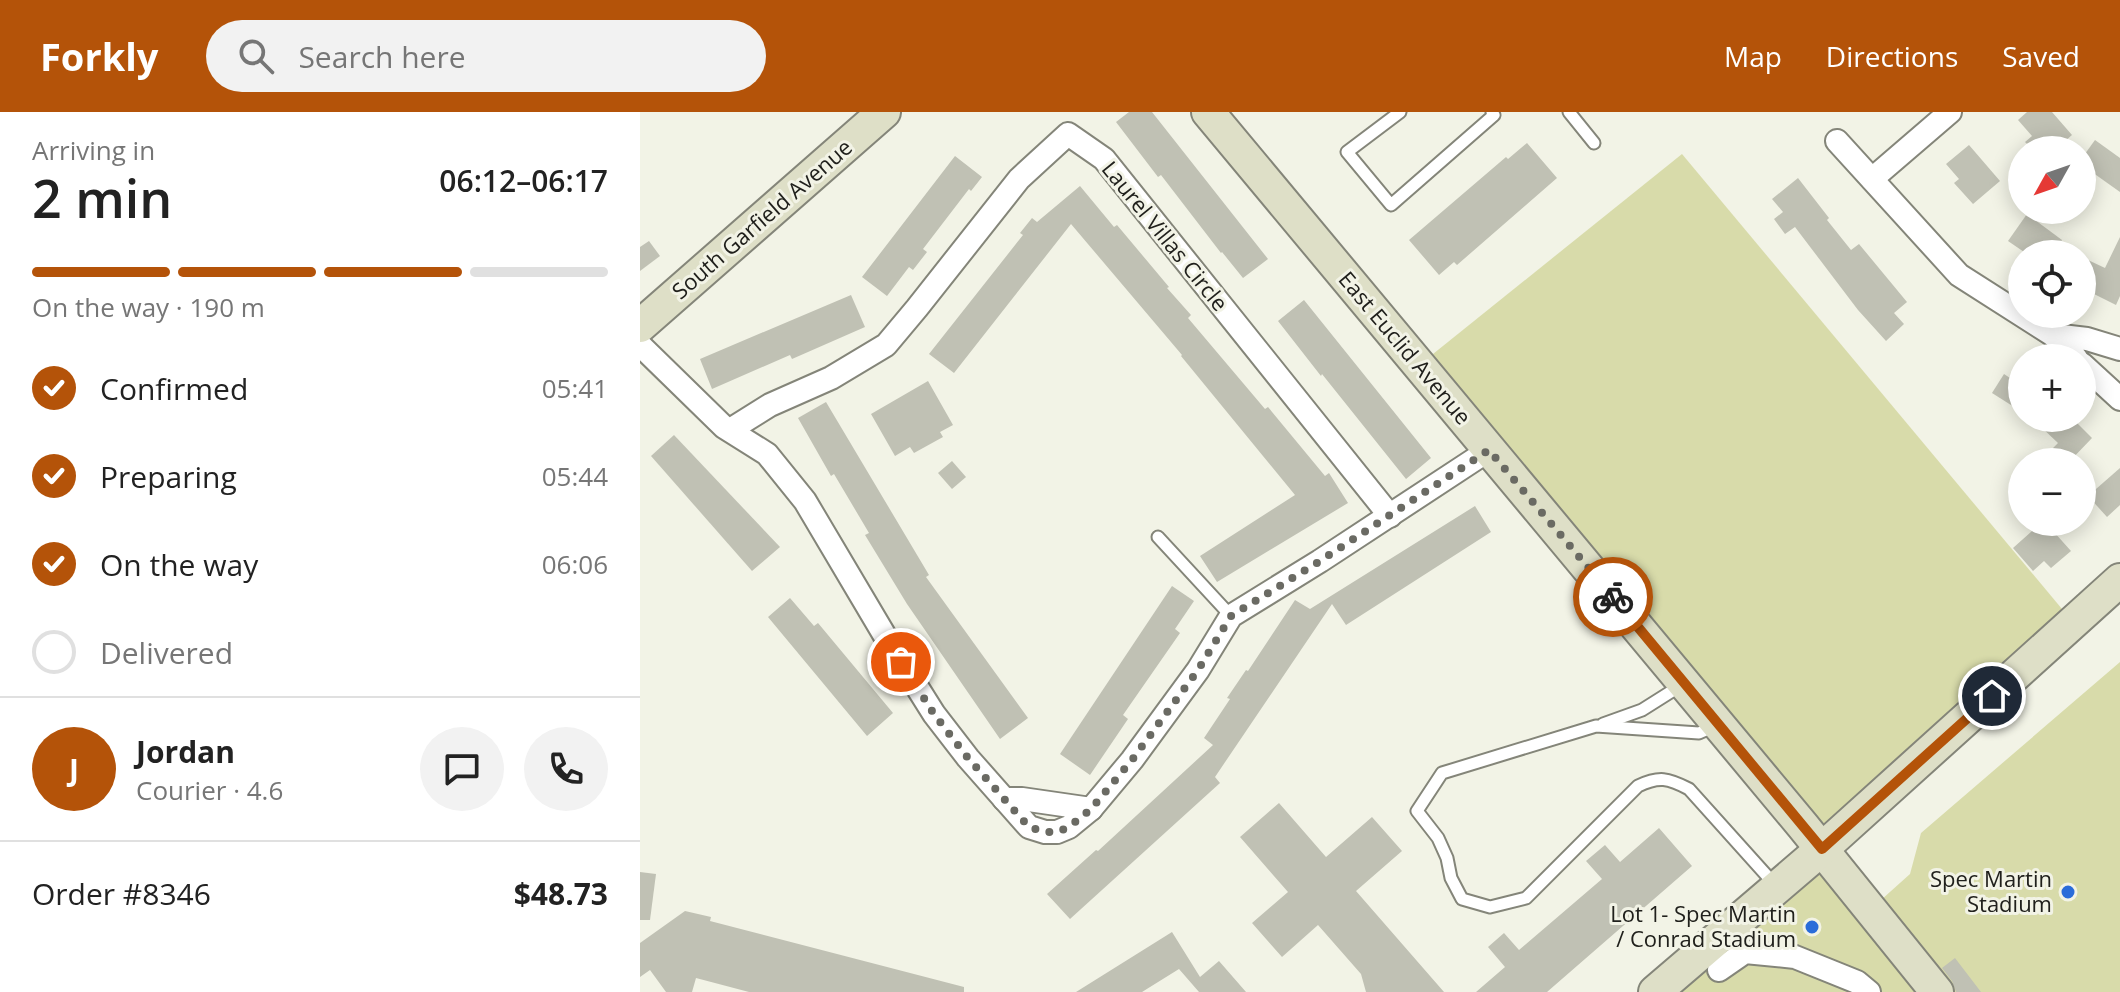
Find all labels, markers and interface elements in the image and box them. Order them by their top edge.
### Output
search box [206,20,766,92]
text: Forkly [40,30,158,82]
icon: search [234,34,278,78]
text: Search here [298,36,466,77]
text: Map [1724,37,1782,75]
text: Directions [1826,37,1958,75]
text: Saved [2002,37,2080,75]
text: Arriving in [32,132,155,168]
street label: South Garfield Avenue [665,132,858,305]
north arrow [2008,136,2096,224]
map controls [2008,136,2096,536]
street label: Laurel Villas Circle [1096,154,1236,317]
text: 06:12–06:17 [439,160,608,201]
text: 2 min [32,162,172,233]
button: locate [2008,240,2096,328]
street label: East Euclid Avenue [1333,264,1479,430]
text: On the way · 190 m [32,289,265,325]
button: + [2008,344,2096,432]
icon: check [32,366,76,410]
text: Confirmed [100,368,248,409]
text: 05:41 [542,370,608,406]
button: − [2008,448,2096,536]
icon: check [32,454,76,498]
text: Preparing [100,456,237,497]
text: 05:44 [542,458,608,494]
icon: check [32,542,76,586]
text: On the way [100,544,258,585]
text: 06:06 [542,546,608,582]
courier [1573,557,1653,637]
icon: bike [1591,575,1635,619]
pin [867,628,935,696]
text: Delivered [100,632,233,673]
icon: bag [879,640,923,684]
pin [1958,662,2026,730]
icon: home [1970,674,2014,718]
button: chat [420,727,504,811]
button: phone [524,727,608,811]
text: Jordan [136,731,235,772]
text: J [69,749,79,790]
text: Courier · 4.6 [136,772,283,808]
place label: Spec Martin Stadium [1930,863,2052,918]
text: Order #8346 [32,873,211,914]
text: $48.73 [514,873,608,914]
marker: Spec Martin Stadium [2059,883,2077,901]
place label: Lot 1- Spec Martin / Conrad Stadium [1610,898,1796,953]
marker: Lot 1- Spec Martin / Conrad Stadium [1803,918,1821,936]

